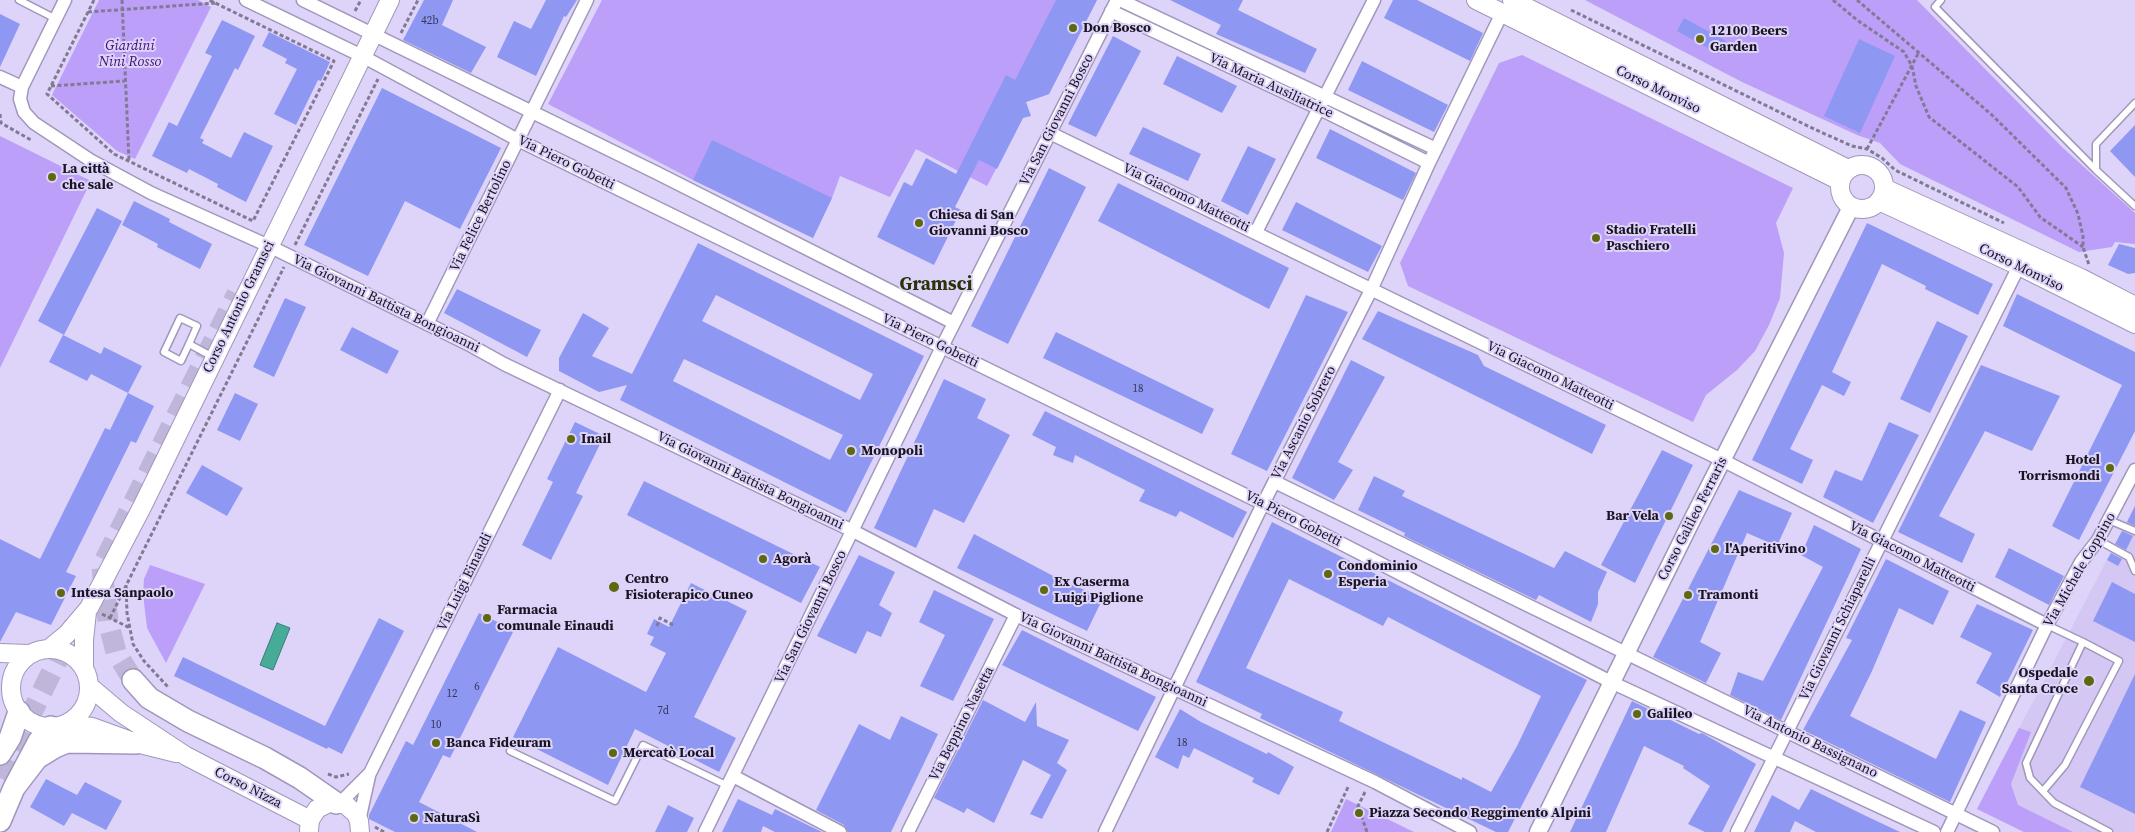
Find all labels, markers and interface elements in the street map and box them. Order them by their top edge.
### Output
house number: 42b [421,14,439,28]
place label: Don Bosco [1083,20,1151,36]
marker: Don Bosco [1067,22,1079,34]
place label: 12100 Beers Garden [1710,23,1787,56]
marker: 12100 Beers Garden [1694,33,1706,45]
park label: Giardini Nini Rosso [99,38,161,70]
street label: Via Maria Ausiliatrice [1206,50,1336,122]
street label: Via San Giovanni Bosco [1016,51,1098,189]
street label: Corso Monviso [1613,62,1703,118]
street label: Via Piero Gobetti [515,132,617,194]
street label: Via Felice Bertolino [447,157,515,275]
street label: Via Giacomo Matteotti [1120,160,1252,236]
place label: La città che sale [62,161,113,193]
marker: La città che sale [46,171,58,183]
place label: Chiesa di San Giovanni Bosco [929,207,1028,240]
marker: Chiesa di San Giovanni Bosco [913,217,925,229]
place label: Stadio Fratelli Paschiero [1606,222,1696,254]
marker: Stadio Fratelli Paschiero [1590,232,1602,244]
street label: Corso Antonio Gramsci [200,238,278,376]
street label: Corso Monviso [1976,240,2066,296]
street label: Via Giovanni Battista Bongioanni [290,251,482,357]
district label: Gramsci [900,274,972,296]
street label: Via Piero Gobetti [879,310,981,372]
street label: Via Giacomo Matteotti [1484,338,1616,414]
street label: Via Ascanio Sobrero [1268,363,1340,483]
house number: 18 [1133,382,1143,396]
street label: Via Giovanni Battista Bongioanni [654,428,846,534]
place label: Inail [581,431,611,447]
marker: Inail [565,433,577,445]
place label: Monopoli [861,443,923,459]
marker: Monopoli [845,445,857,457]
place label: Hotel Torrismondi [2019,452,2100,484]
street label: Corso Galileo Ferraris [1655,455,1731,583]
marker: Hotel Torrismondi [2104,462,2116,474]
street label: Via Piero Gobetti [1242,488,1344,550]
place label: Bar Vela [1606,508,1659,524]
marker: Bar Vela [1663,510,1675,522]
street label: Via Michele Coppino [2040,510,2120,630]
street label: Via Giacomo Matteotti [1846,518,1978,596]
street label: Via Luigi Einaudi [434,530,496,634]
place label: l'AperitiVino [1725,541,1806,557]
marker: l'AperitiVino [1709,543,1721,555]
street label: Via San Giovanni Bosco [771,548,851,686]
place label: Agorà [773,551,811,567]
marker: Agorà [757,553,769,565]
street label: Via Giovanni Schiaparelli [1796,555,1880,703]
place label: Condominio Esperia [1338,558,1418,590]
marker: Condominio Esperia [1322,568,1334,580]
place label: Centro Fisioterapico Cuneo [625,571,753,604]
place label: Ex Caserma Luigi Piglione [1054,574,1143,606]
marker: Centro Fisioterapico Cuneo [607,580,621,594]
marker: Ex Caserma Luigi Piglione [1038,584,1050,596]
place label: Intesa Sanpaolo [71,585,174,601]
marker: Intesa Sanpaolo [55,587,67,599]
place label: Tramonti [1698,587,1759,603]
marker: Tramonti [1682,589,1694,601]
place label: Farmacia comunale Einaudi [497,602,614,634]
street label: Via Giovanni Battista Bongioanni [1016,609,1210,711]
marker: Farmacia comunale Einaudi [481,612,493,624]
street label: Via Beppino Nasetta [926,664,998,784]
place label: Ospedale Santa Croce [2002,665,2078,698]
marker: Ospedale Santa Croce [2082,674,2096,688]
house number: 6 [474,680,480,694]
house number: 12 [447,687,457,701]
street label: Via Antonio Bassignano [1740,702,1880,782]
house number: 7d [657,704,669,718]
place label: Galileo [1647,706,1692,722]
marker: Galileo [1631,708,1643,720]
house number: 10 [431,718,441,732]
place label: Banca Fideuram [446,735,551,751]
house number: 18 [1177,736,1187,750]
marker: Banca Fideuram [430,737,442,749]
place label: Mercatò Local [623,745,714,761]
marker: Mercatò Local [607,747,619,759]
street label: Corso Nizza [211,764,285,812]
place label: Piazza Secondo Reggimento Alpini [1369,805,1591,821]
marker: Piazza Secondo Reggimento Alpini [1353,807,1365,819]
place label: NaturaSì [424,810,480,826]
marker: NaturaSì [408,812,420,824]

